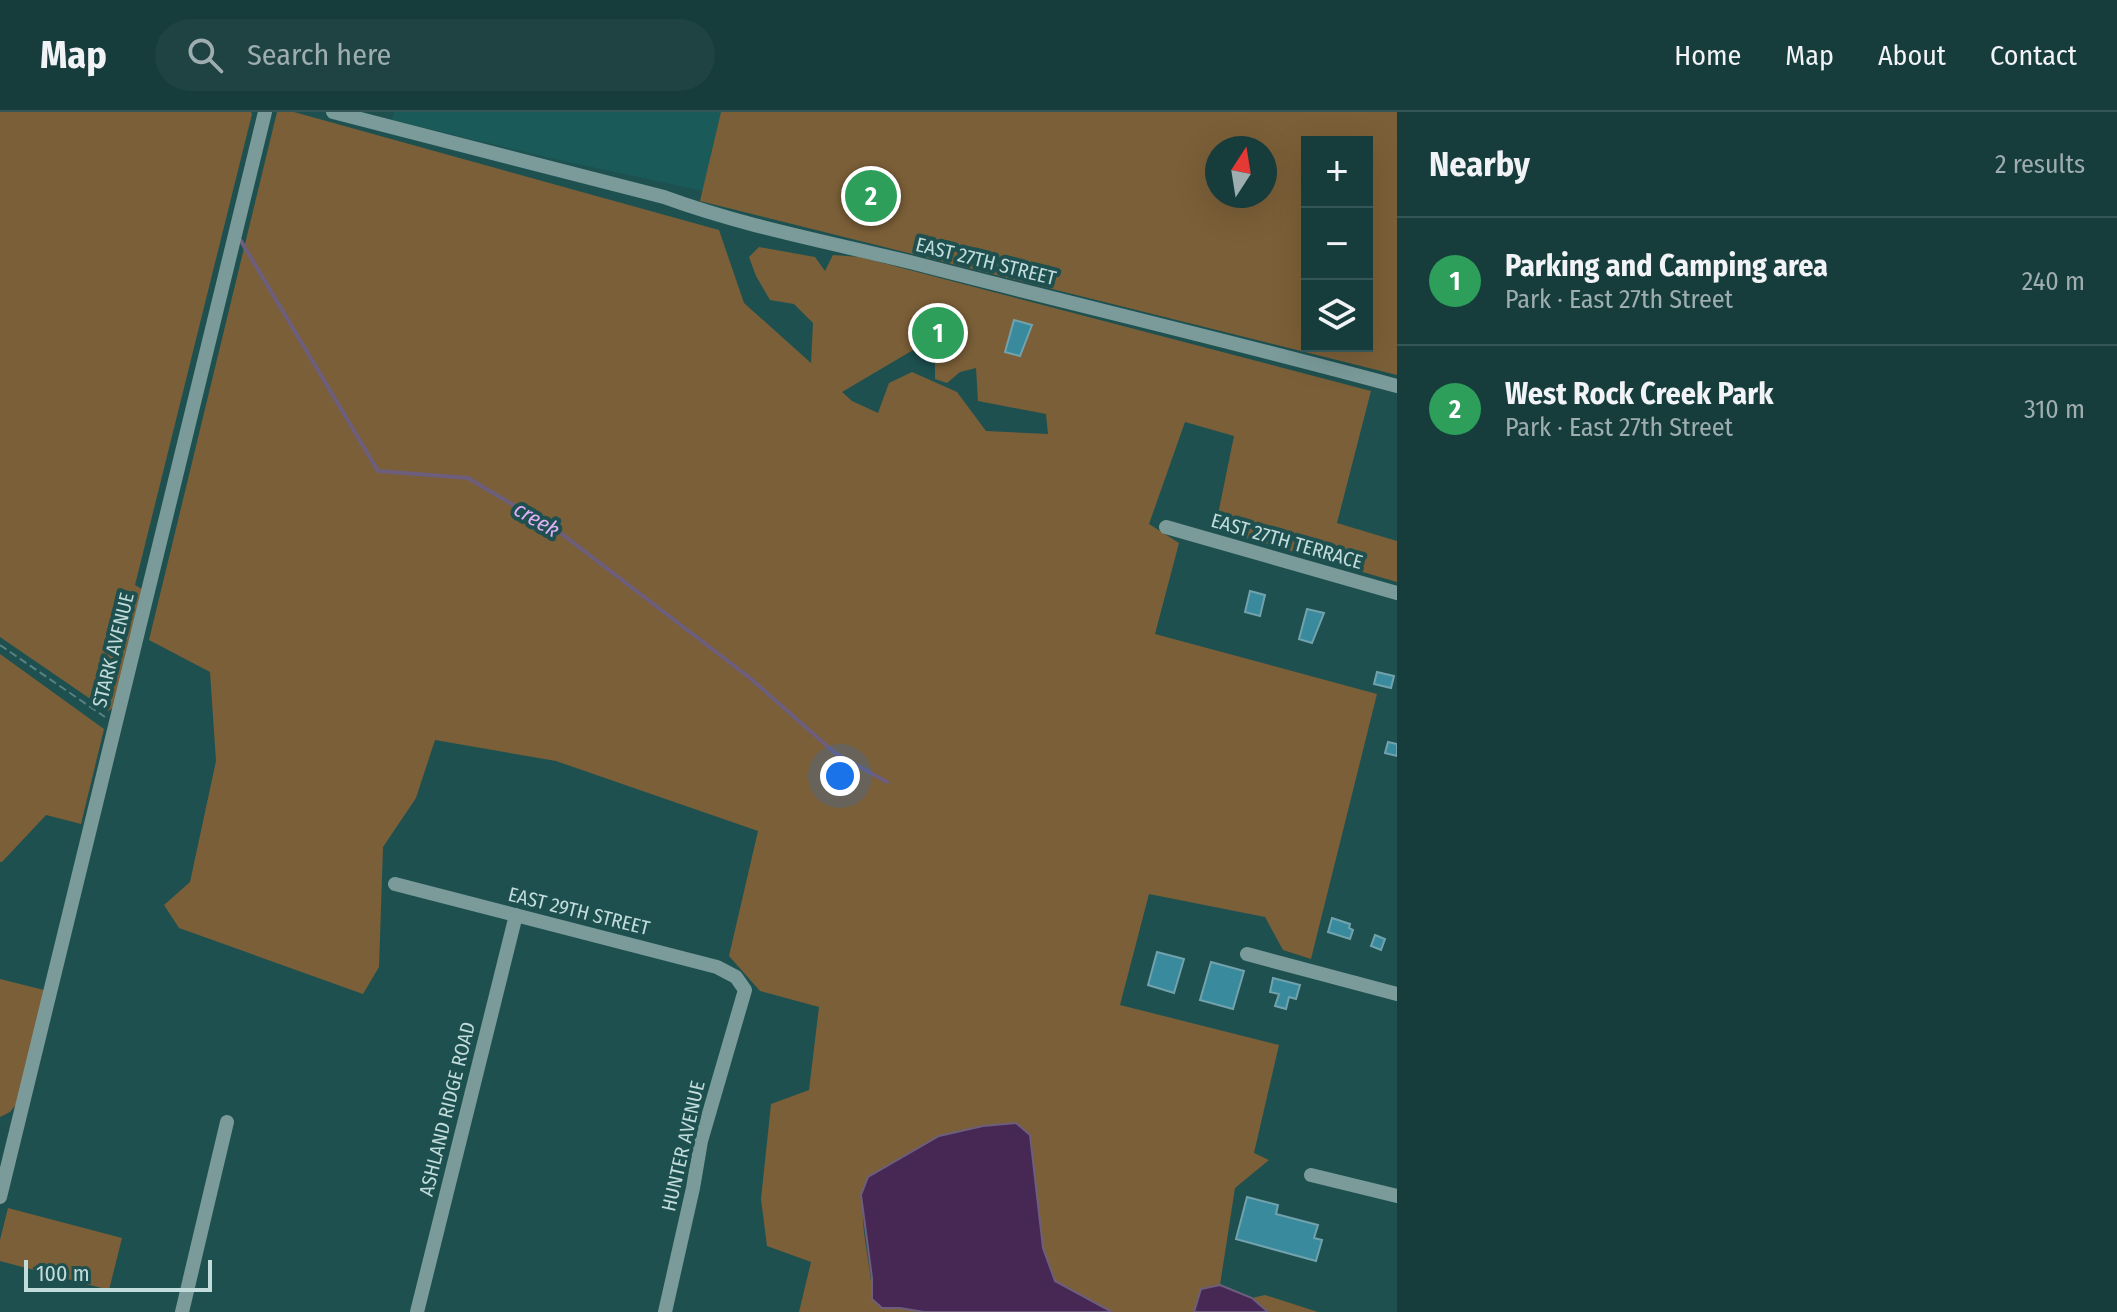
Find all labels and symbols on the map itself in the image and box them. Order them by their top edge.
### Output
north arrow [1205,136,1277,208]
pin: 2 [845,166,897,226]
street label: EAST 27TH STREET [913,232,1059,290]
pin: 1 [912,303,964,363]
water label: creek [509,495,564,543]
street label: EAST 27TH TERRACE [1208,508,1366,574]
street label: STARK AVENUE [87,590,139,710]
your location [820,756,860,796]
street label: EAST 29TH STREET [506,882,653,940]
street label: ASHLAND RIDGE ROAD [414,1019,480,1199]
street label: HUNTER AVENUE [656,1078,710,1214]
scale bar [24,1256,212,1292]

